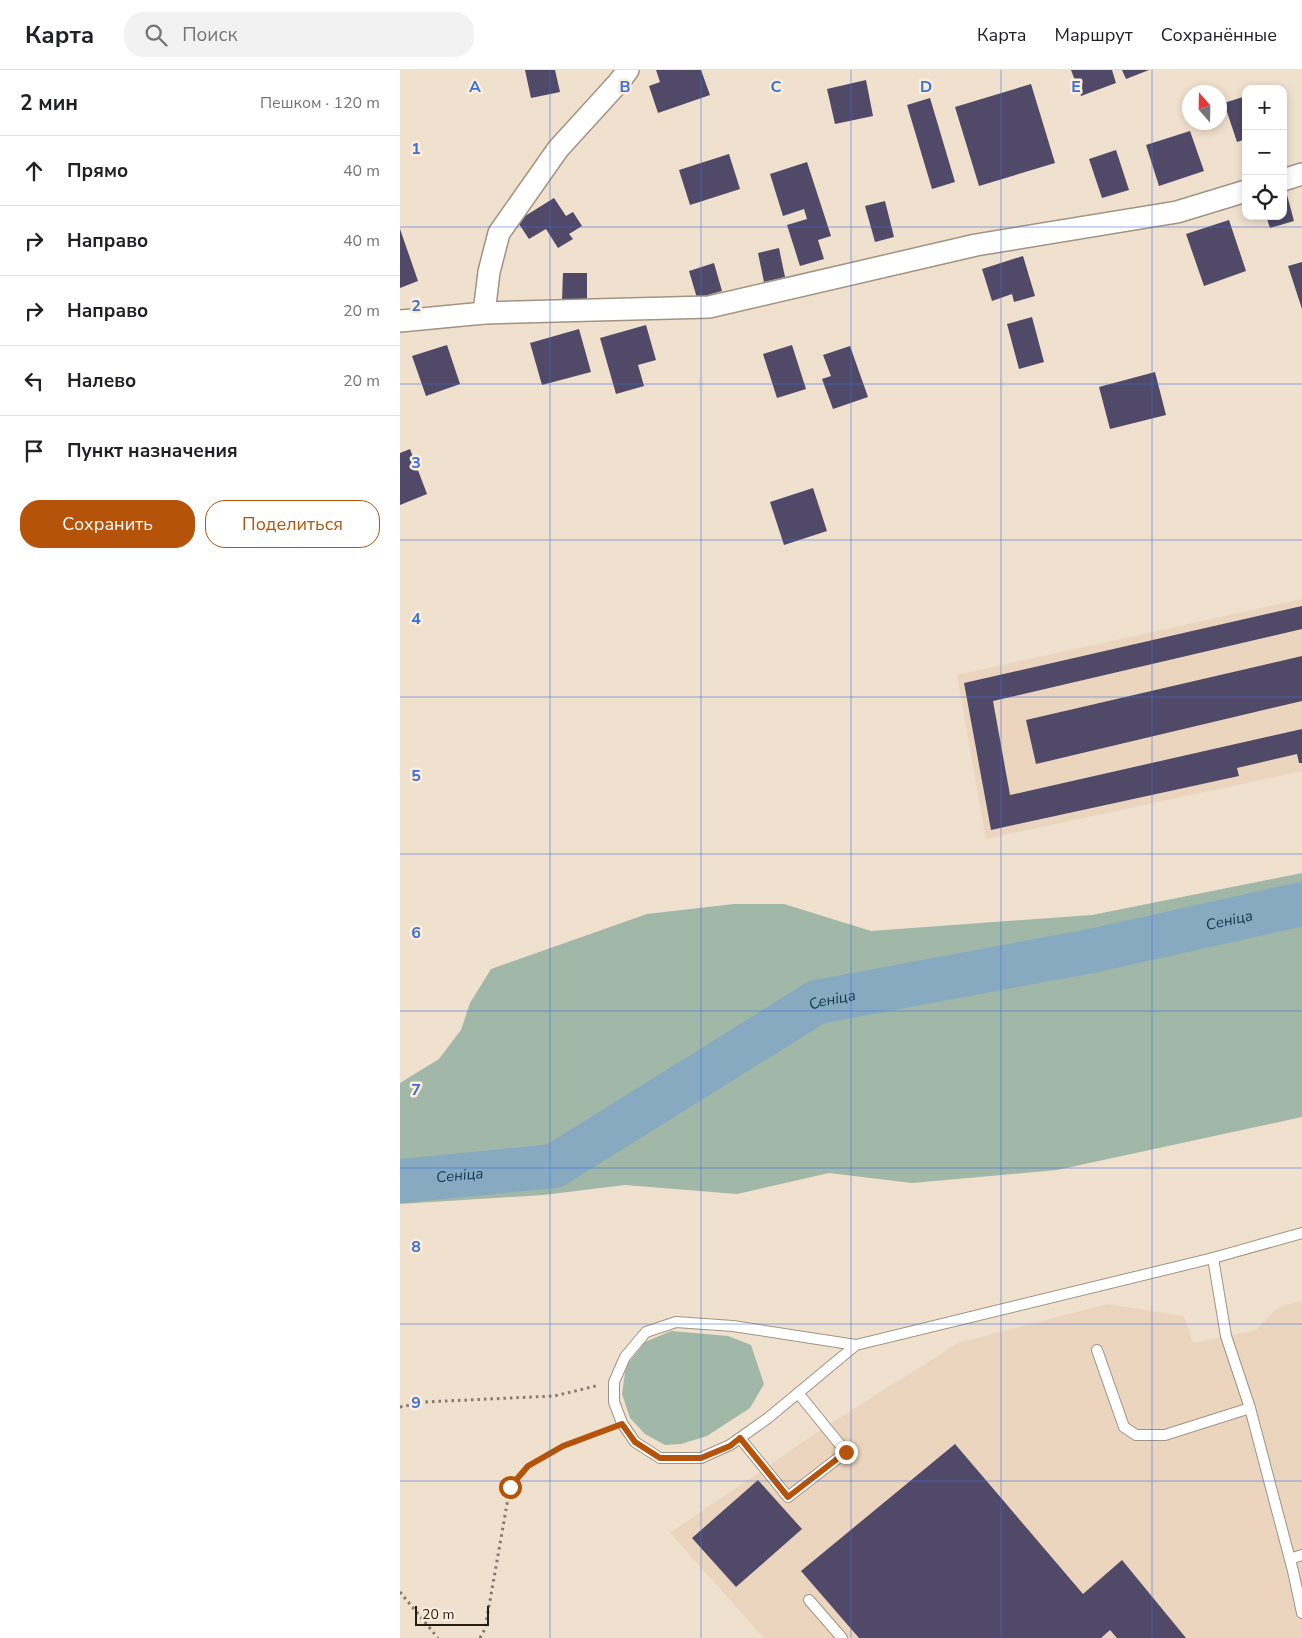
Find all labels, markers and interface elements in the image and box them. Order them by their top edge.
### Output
search box [124,12,474,57]
text: Карта [25,19,94,51]
icon: search [142,21,170,49]
text: Поиск [182,22,237,48]
text: Карта [977,23,1027,47]
text: Маршрут [1055,23,1133,47]
text: Сохранённые [1161,23,1277,47]
text: A [469,76,481,98]
text: B [619,76,631,98]
text: C [771,76,782,98]
text: D [920,76,932,98]
text: E [1071,76,1081,98]
north arrow [1182,85,1227,130]
map controls [1242,85,1287,220]
button: + [1242,85,1287,130]
text: 2 мин [20,89,78,117]
text: Пешком · 120 m [260,92,380,114]
button: − [1242,130,1287,175]
text: 1 [411,138,421,160]
icon: ahead [20,157,48,185]
text: Прямо [67,158,128,184]
text: 40 m [343,160,380,182]
button: locate [1242,175,1287,220]
icon: right [20,227,48,255]
text: Направо [67,228,148,254]
text: 40 m [343,230,380,252]
text: 2 [411,295,421,317]
icon: right [20,297,48,325]
text: Направо [67,298,148,324]
text: 20 m [343,300,380,322]
icon: left [20,367,48,395]
text: Налево [67,368,136,394]
text: 20 m [343,370,380,392]
icon: arrive [20,437,48,465]
text: Пункт назначения [67,438,238,464]
text: 3 [411,452,421,474]
button: Сохранить [20,500,195,548]
button: Поделиться [205,500,380,548]
text: 4 [411,608,421,630]
text: 5 [411,765,421,787]
water label: Сеніца [1204,905,1255,935]
text: 6 [411,922,421,944]
water label: Сеніца [805,985,857,1015]
text: 7 [411,1079,421,1101]
water label: Сеніца [435,1163,484,1187]
text: 8 [411,1236,421,1258]
text: 9 [411,1392,421,1414]
route end [835,1441,858,1464]
route start [499,1476,522,1499]
scale bar [415,1603,489,1626]
text: 20 m [422,1605,454,1624]

